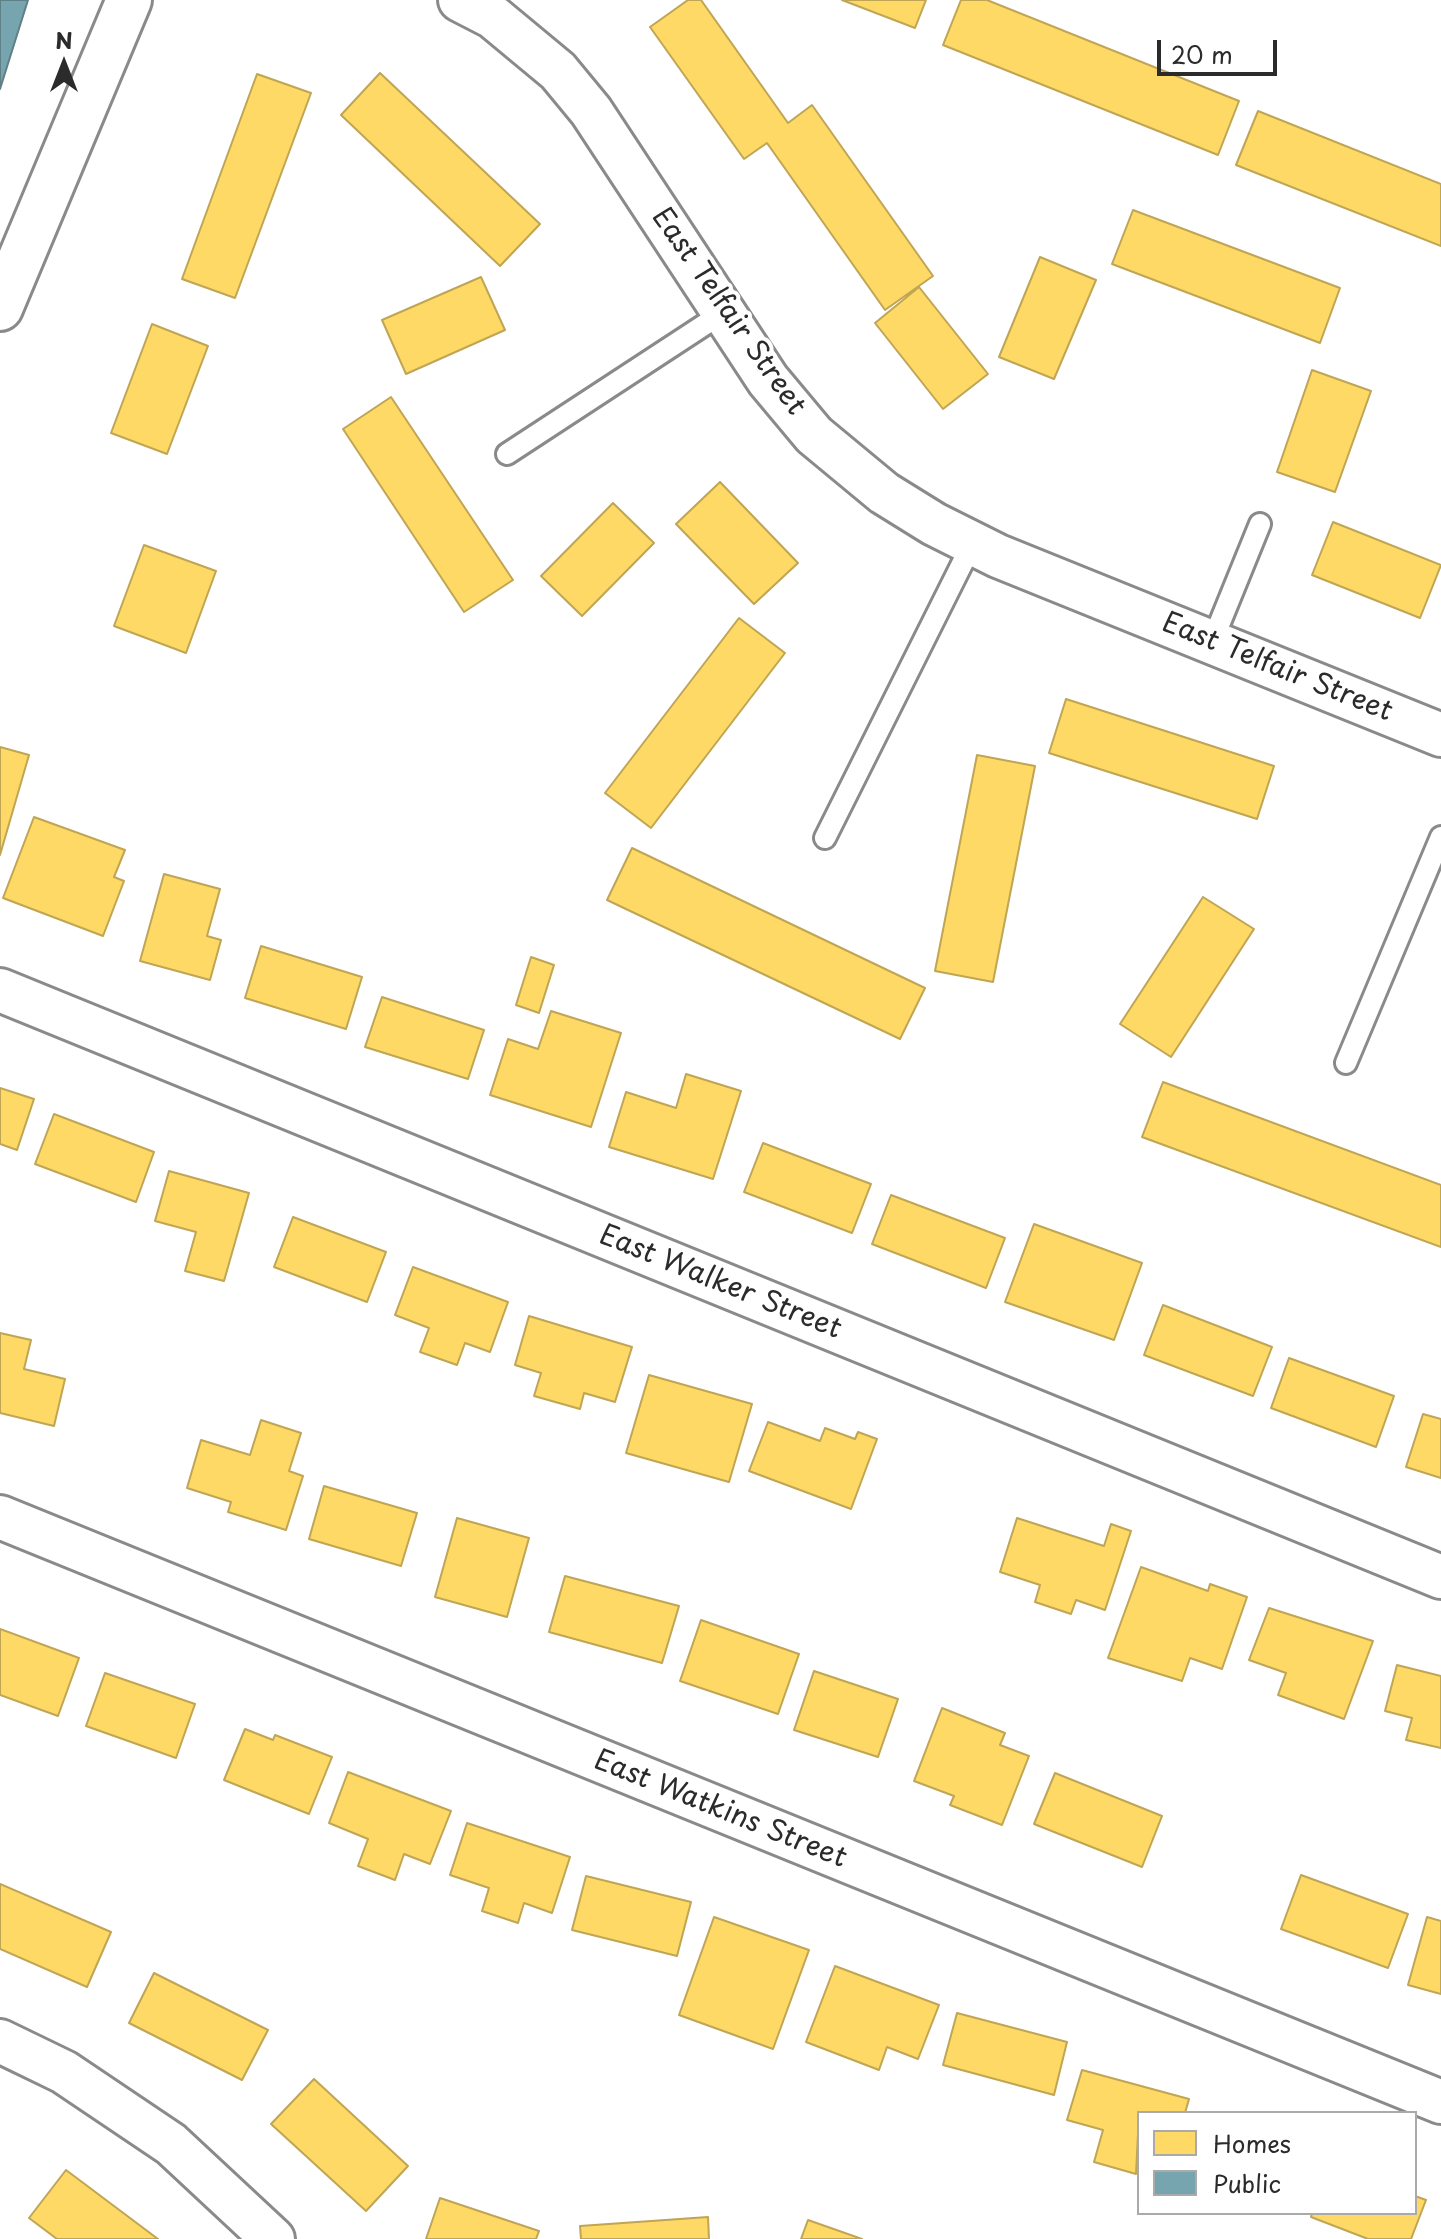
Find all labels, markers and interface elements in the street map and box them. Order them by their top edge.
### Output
text: N [55,23,73,56]
north arrow [24,24,104,104]
scale bar [1161,24,1281,74]
text: 20 m [1171,36,1233,72]
street label: East Telfair Street [644,202,812,422]
street label: East Telfair Street [1157,606,1397,730]
street label: East Walker Street [594,1219,846,1347]
street label: East Watkins Street [589,1744,851,1876]
legend [1137,2111,1417,2215]
text: Homes [1213,2125,1291,2161]
text: Public [1213,2165,1281,2201]

